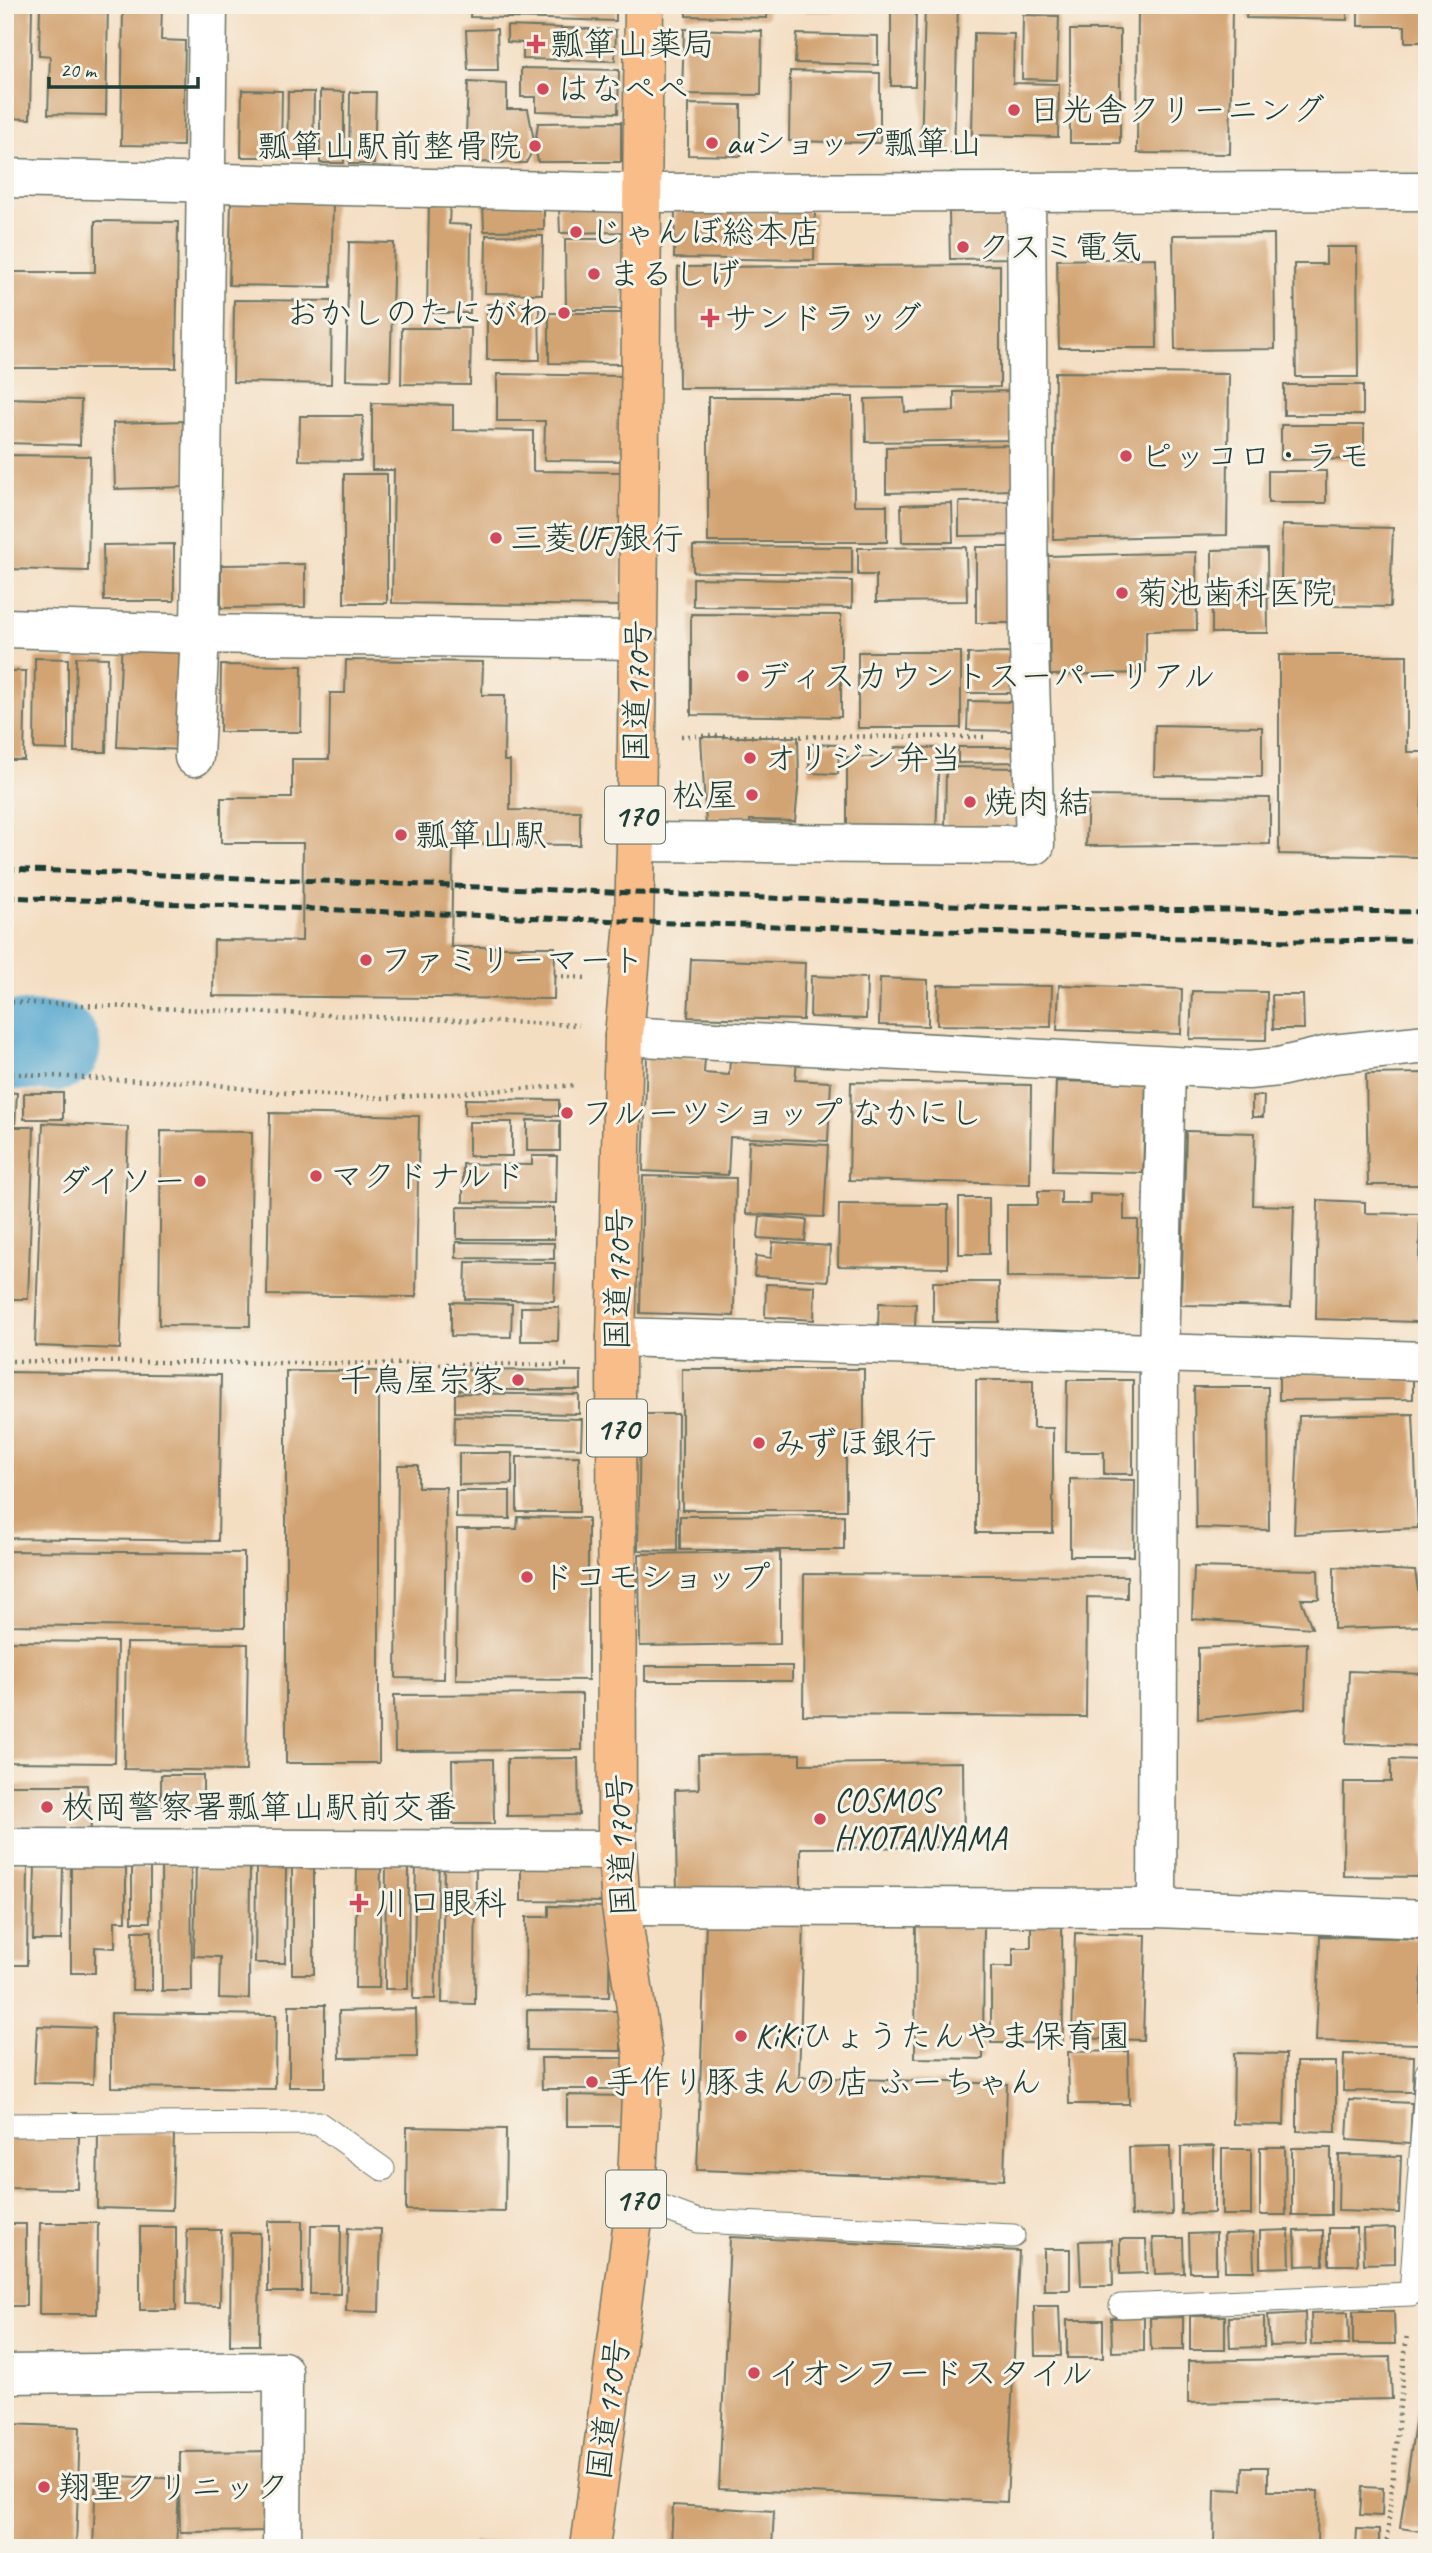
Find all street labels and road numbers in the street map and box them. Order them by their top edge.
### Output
street label: 国道170号 [615,619,659,763]
road number: 170 [605,786,665,844]
street label: 国道170号 [596,1207,640,1351]
road number: 170 [587,1400,647,1456]
street label: 国道170号 [598,1773,644,1917]
road number: 170 [606,2171,666,2228]
street label: 国道170号 [577,2335,639,2483]

